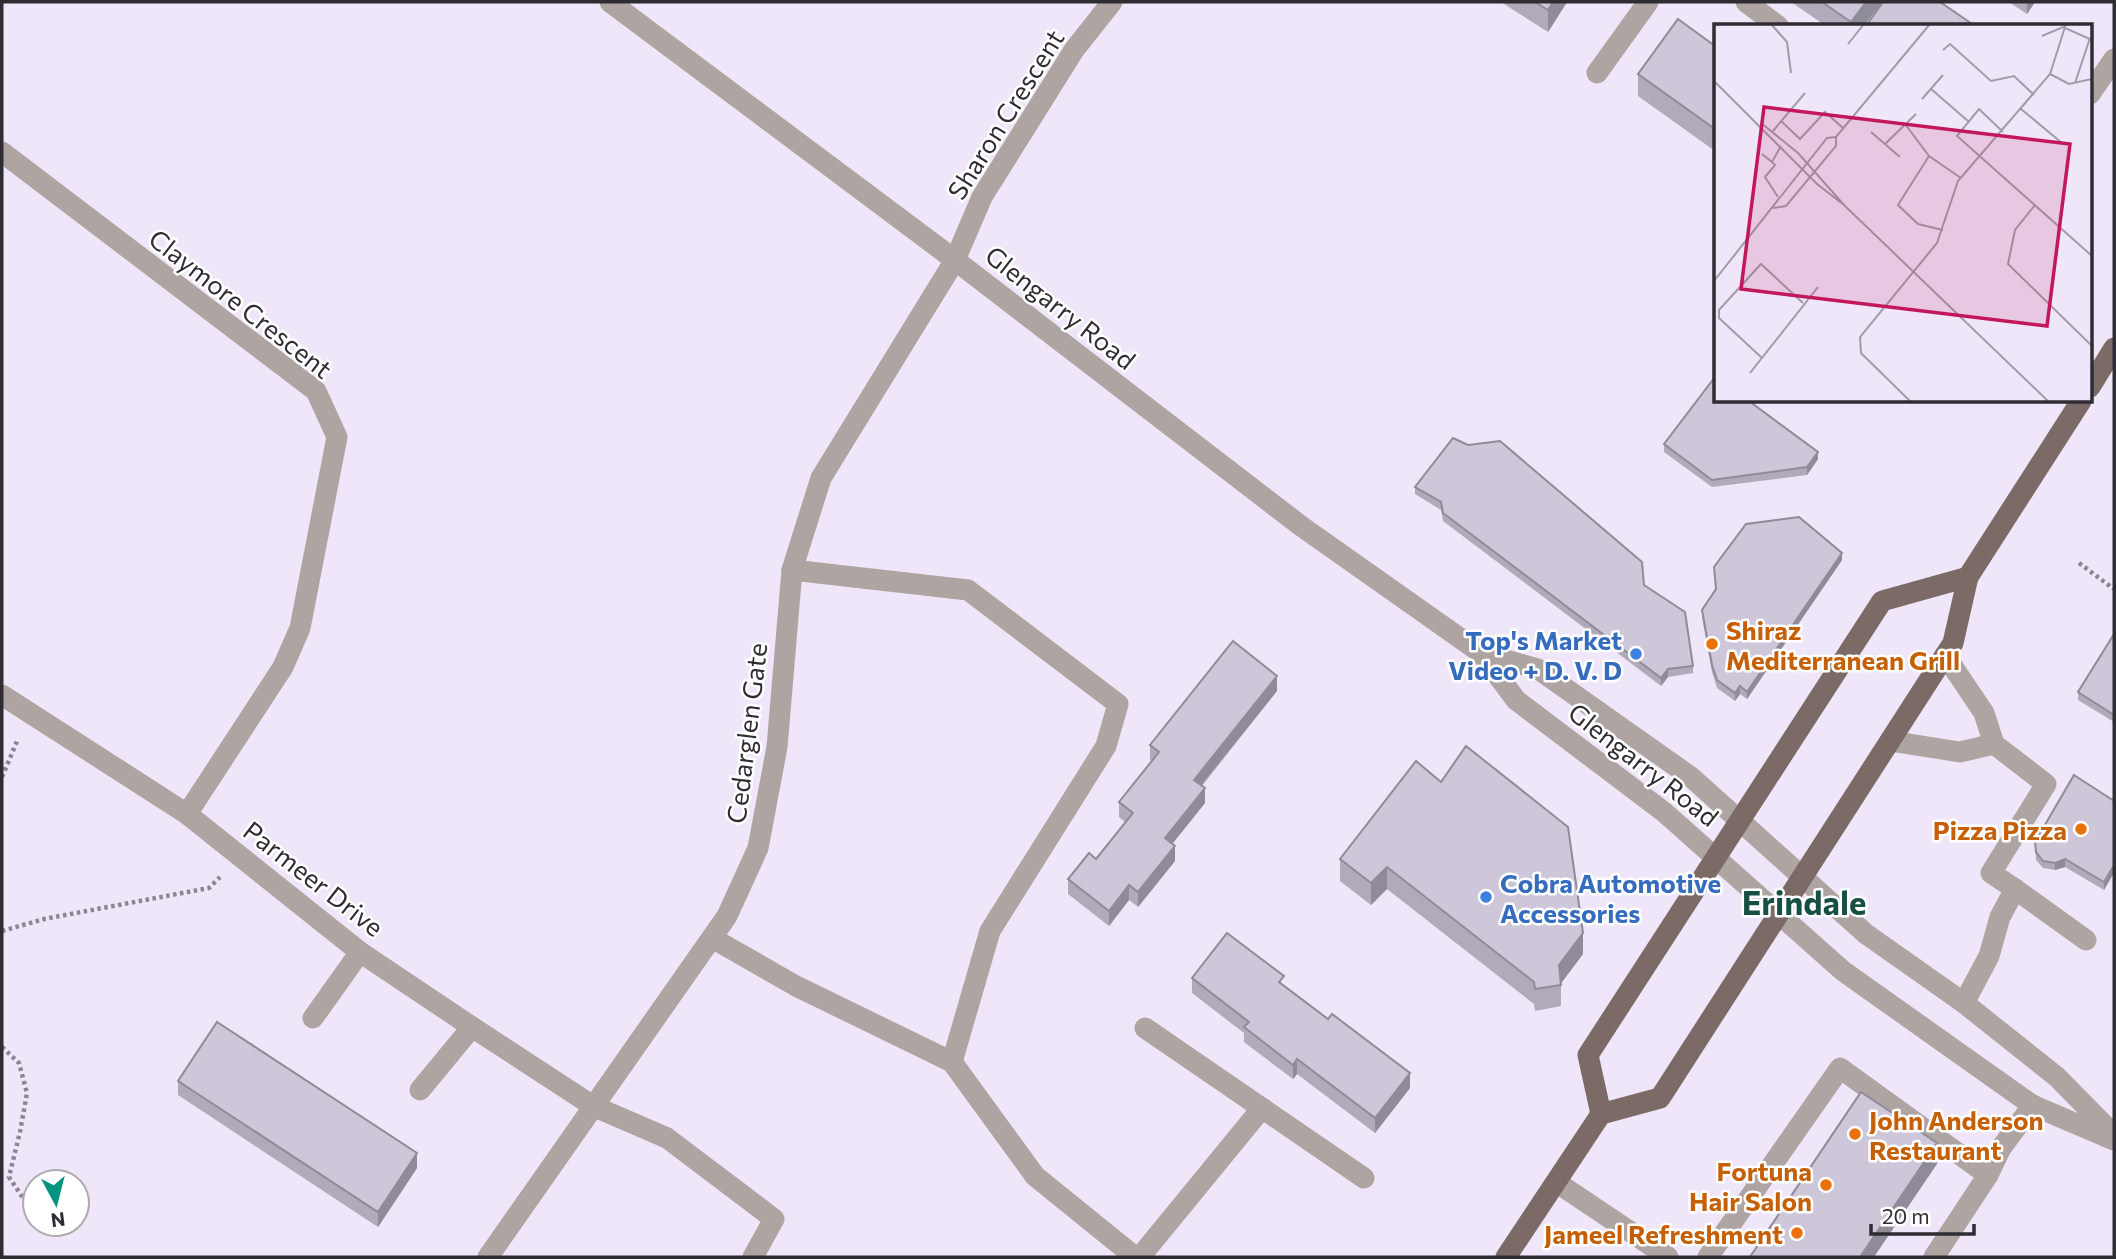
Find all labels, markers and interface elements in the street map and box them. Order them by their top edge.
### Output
street label: Sharon Crescent [940,23,1070,205]
inset map [1714,24,2092,402]
street label: Claymore Crescent [143,222,339,384]
street label: Glengarry Road [980,239,1142,375]
place label: Shiraz Mediterranean Grill [1726,614,1960,675]
place label: Top's Market Video + D. V. D [1448,624,1622,685]
marker: Shiraz Mediterranean Grill [1704,636,1720,652]
street label: Cedarglen Gate [720,641,772,825]
marker: Top's Market Video + D. V. D [1628,646,1644,662]
street label: Glengarry Road [1563,696,1725,832]
street label: Parmeer Drive [238,814,390,942]
place label: Pizza Pizza [1933,814,2067,845]
marker: Pizza Pizza [2073,821,2089,837]
place label: Cobra Automotive Accessories [1500,867,1721,928]
district label: Erindale [1742,881,1866,922]
marker: Cobra Automotive Accessories [1478,889,1494,905]
place label: John Anderson Restaurant [1869,1104,2044,1165]
marker: John Anderson Restaurant [1847,1126,1863,1142]
place label: Fortuna Hair Salon [1689,1155,1812,1216]
north arrow [21,1168,91,1238]
marker: Fortuna Hair Salon [1818,1177,1834,1193]
scale bar [1871,1192,1974,1236]
text: 20 m [1882,1203,1930,1228]
text: N [50,1208,67,1233]
place label: Jameel Refreshment [1544,1218,1783,1249]
marker: Jameel Refreshment [1789,1225,1805,1241]

